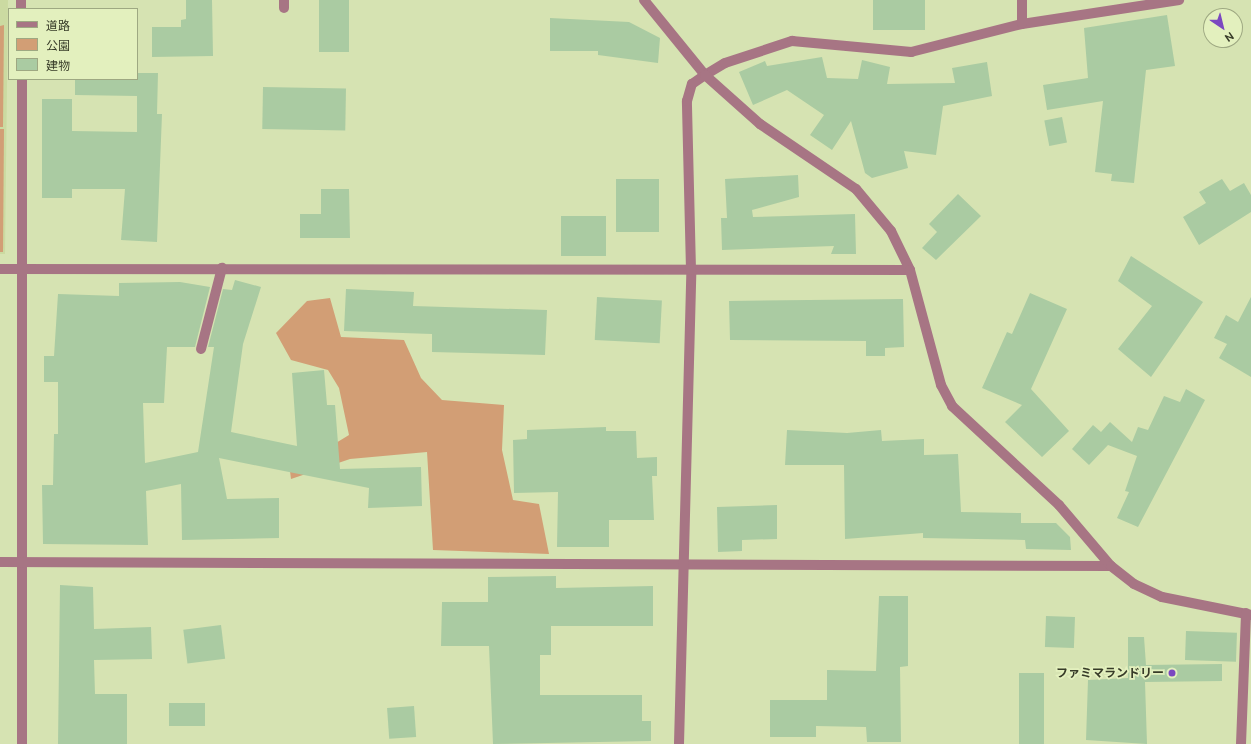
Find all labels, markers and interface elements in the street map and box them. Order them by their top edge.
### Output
legend [8,8,138,80]
north arrow [1203,8,1243,48]
text: 道路 [46,19,70,32]
text: N [1223,30,1236,44]
text: 公園 [46,39,70,52]
text: 建物 [46,59,70,72]
place label: ファミマランドリー [1056,666,1164,680]
marker: ファミマランドリー [1167,668,1177,678]

